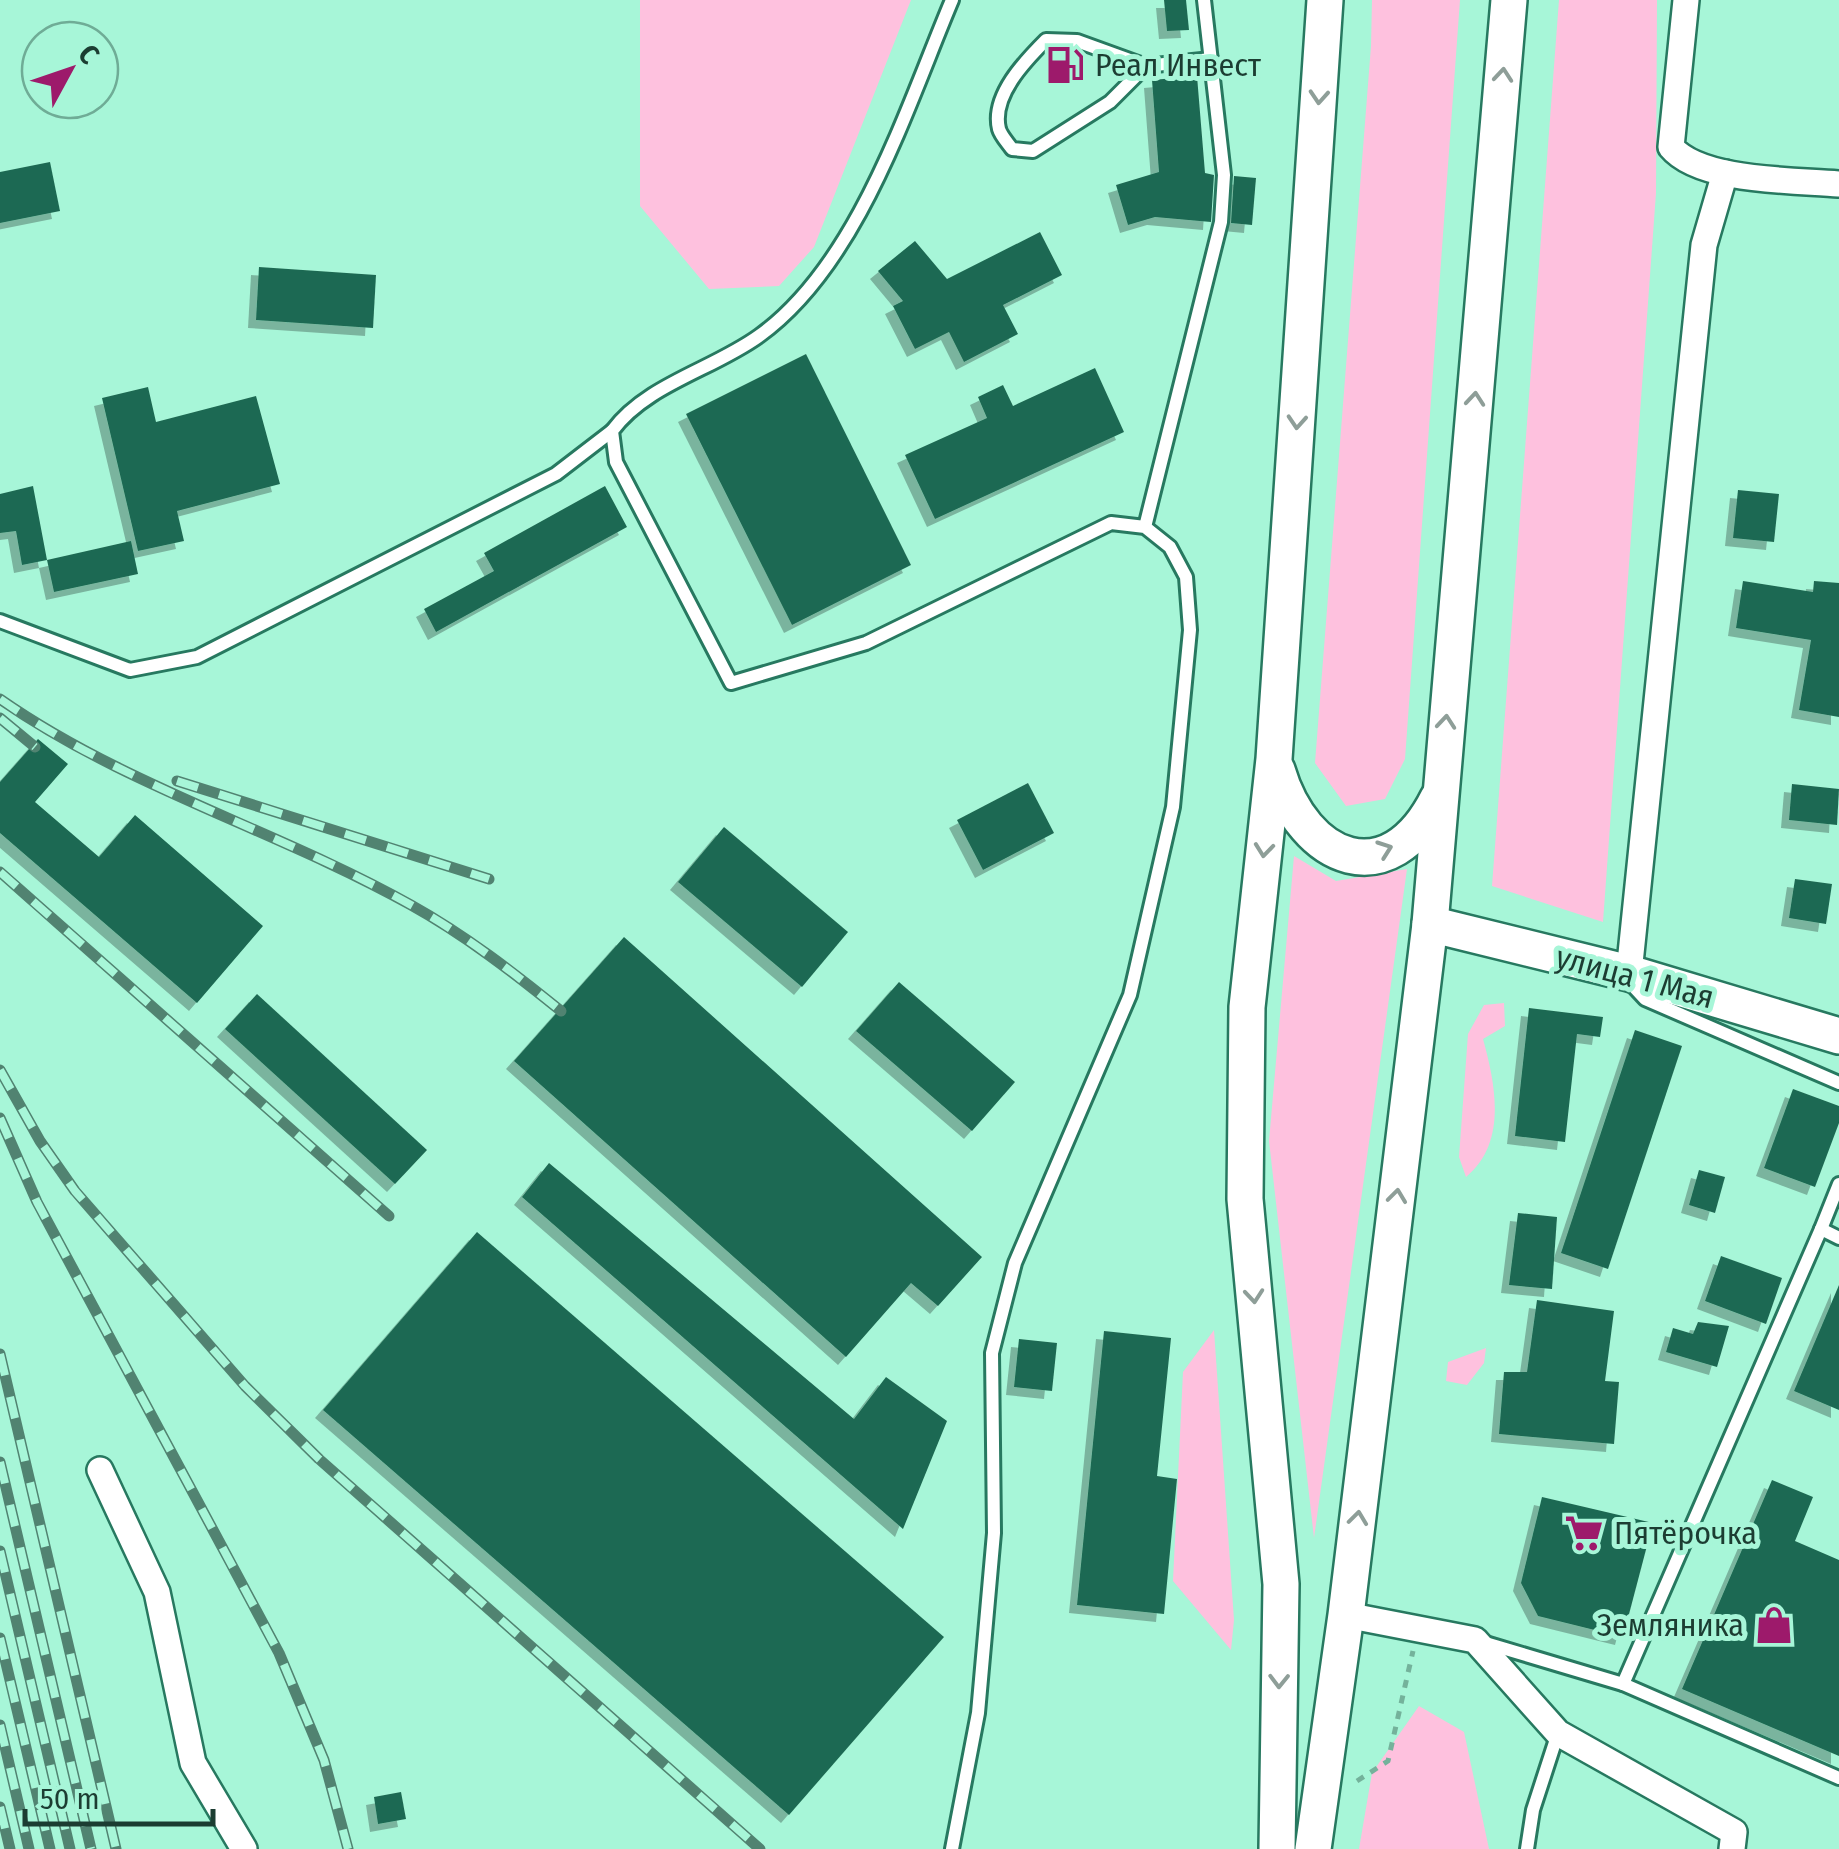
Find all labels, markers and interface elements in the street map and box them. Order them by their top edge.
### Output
north arrow [20,20,120,120]
text: С [71,38,106,71]
fuel station icon: Реал Инвест [1044,44,1086,86]
place label: Реал Инвест [1095,46,1261,84]
one-way arrow [1491,66,1513,82]
one-way arrow [1309,90,1330,106]
one-way arrow [1463,390,1485,406]
one-way arrow [1287,414,1308,430]
one-way arrow [1435,714,1457,730]
one-way arrow [1375,841,1393,861]
one-way arrow [1254,843,1275,859]
street label: улица 1 Мая [1552,938,1718,1016]
one-way arrow [1386,1187,1407,1203]
one-way arrow [1243,1288,1265,1304]
one-way arrow [1347,1510,1368,1526]
supermarket icon: Пятёрочка [1563,1512,1605,1554]
place label: Пятёрочка [1614,1514,1757,1552]
shop icon: Земляника [1753,1604,1795,1646]
place label: Земляника [1597,1606,1744,1644]
one-way arrow [1269,1674,1290,1690]
scale bar [25,1764,212,1826]
text: 50 m [40,1781,100,1817]

